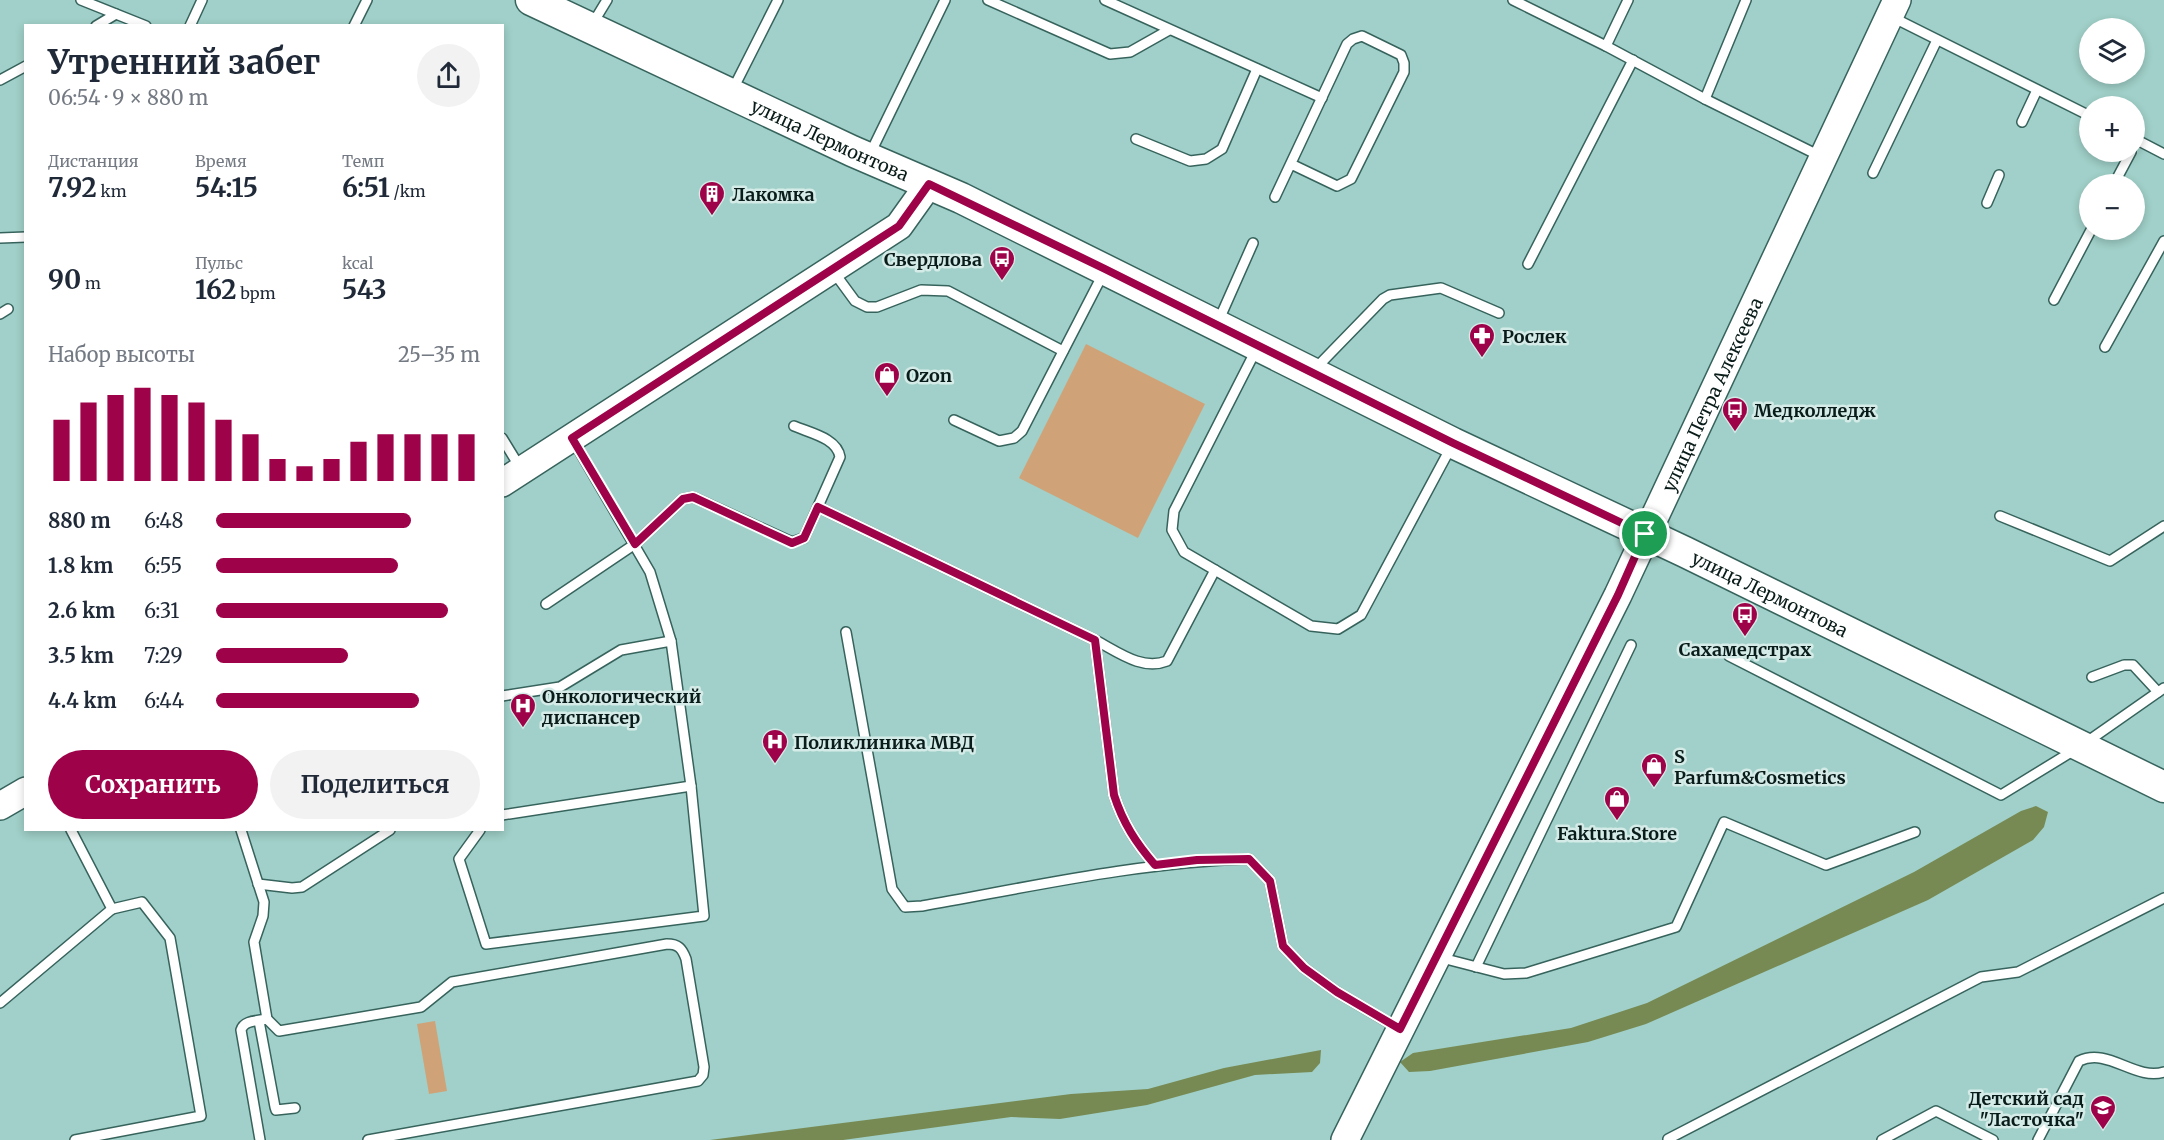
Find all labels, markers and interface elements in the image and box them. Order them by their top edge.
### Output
map controls [2079,18,2145,240]
button: layers [2079,18,2145,84]
text: Утренний забег [48,42,320,83]
button: share [417,44,480,107]
text: 06:54 · 9 × 880 m [48,85,208,110]
street label: улица Лермонтова [747,94,913,186]
button: + [2079,96,2145,162]
text: Дистанция [48,151,139,171]
text: Время [195,151,247,171]
text: Темп [342,151,384,171]
text: 7.92 [48,171,97,204]
text: 54:15 [195,171,258,204]
text: 6:51 [342,171,390,204]
button: − [2079,174,2145,240]
building icon: Лакомка [697,179,727,217]
text: km [97,181,127,201]
text: /km [390,181,426,201]
place label: Лакомка [732,183,814,206]
bus stop icon: Свердлова [987,244,1017,282]
place label: Свердлова [884,248,982,271]
text: Пульс [195,253,243,273]
text: kcal [342,253,373,273]
text: 90 [48,263,81,296]
text: m [81,273,101,293]
text: 162 [195,273,236,306]
text: 543 [342,273,387,306]
text: bpm [236,283,276,303]
street label: улица Петра Алексеева [1657,293,1768,495]
pharmacy icon: Рослек [1467,321,1497,359]
place label: Рослек [1502,325,1567,348]
text: Набор высоты [48,342,195,367]
text: 25–35 m [398,342,480,367]
shop icon: Ozon [872,360,902,398]
place label: Ozon [906,364,952,387]
bus stop icon: Медколледж [1720,395,1750,433]
place label: Медколледж [1754,399,1876,422]
text: 880 m [48,508,111,533]
text: 6:48 [144,508,184,533]
pin [1619,508,1670,559]
icon: arrive [1628,517,1661,550]
street label: улица Лермонтова [1688,546,1852,642]
text: 1.8 km [48,553,113,578]
text: 6:55 [144,553,182,578]
text: 2.6 km [48,598,115,623]
text: 6:31 [144,598,179,623]
bus stop icon: Сахамедстрах [1730,600,1760,638]
place label: Сахамедстрах [1679,638,1811,661]
text: 3.5 km [48,643,114,668]
text: 7:29 [144,643,183,668]
place label: Онкологический диспансер [541,685,702,729]
text: 4.4 km [48,688,117,713]
text: 6:44 [144,688,184,713]
hospital icon: Онкологический диспансер [508,691,538,729]
hospital icon: Поликлиника МВД [760,727,790,765]
place label: Поликлиника МВД [794,731,974,754]
place label: S Parfum&Cosmetics [1674,745,1846,789]
button: Сохранить [48,750,258,819]
button: Поделиться [270,750,480,819]
shop icon: S Parfum&Cosmetics [1639,751,1669,789]
shop icon: Faktura.Store [1602,784,1632,822]
place label: Faktura.Store [1557,822,1677,845]
place label: Детский сад "Ласточка" [1969,1087,2084,1131]
school or university icon: Детский сад "Ласточка" [2088,1093,2118,1131]

